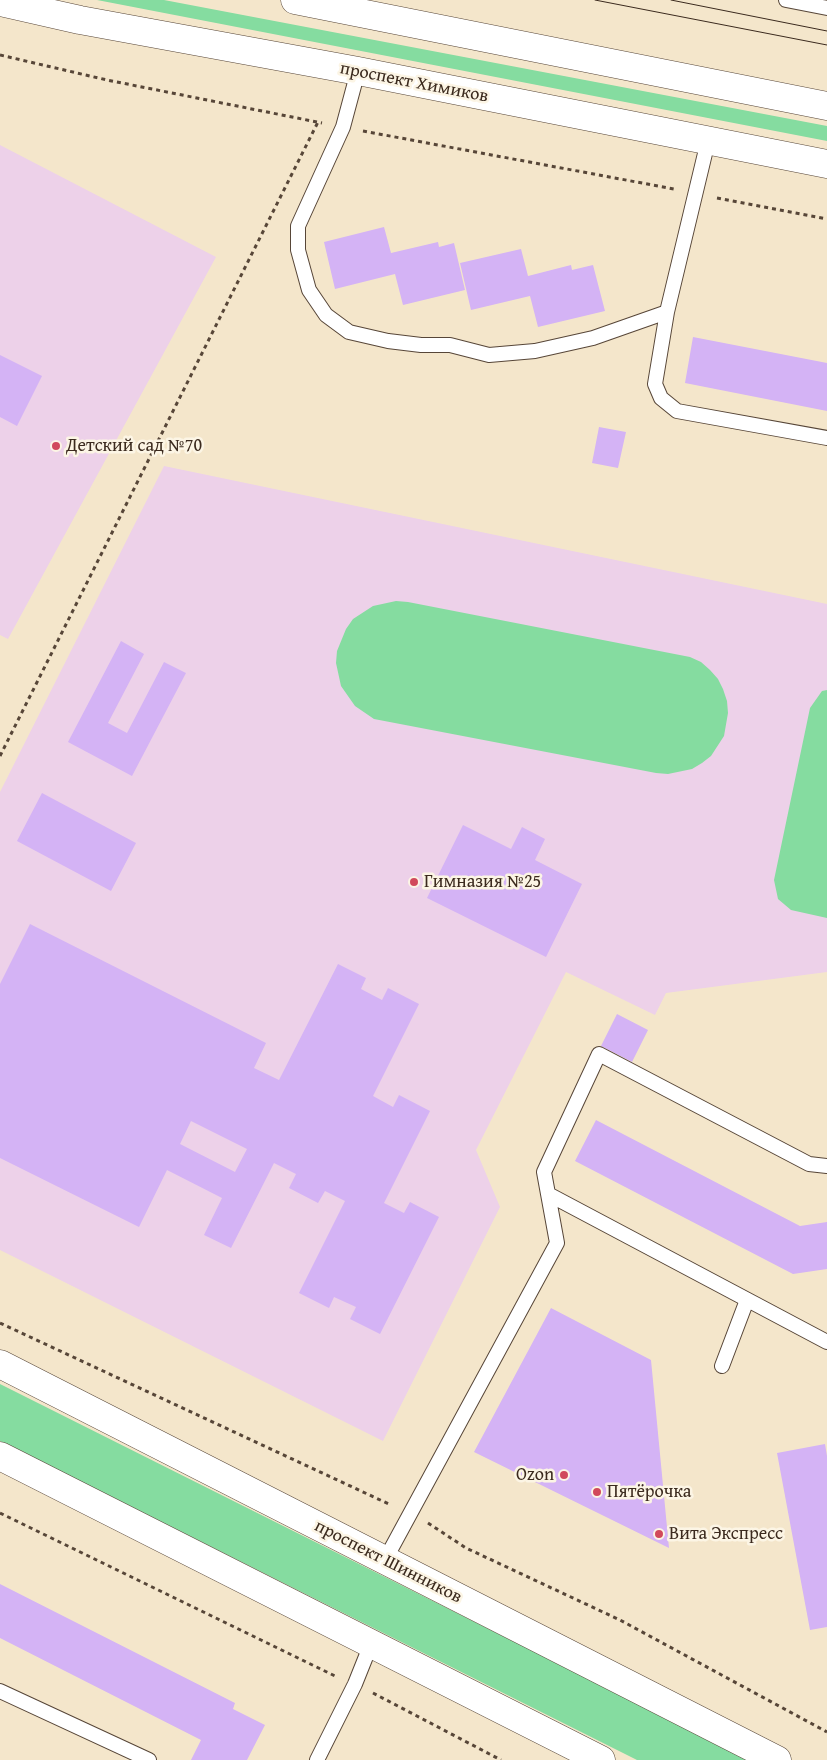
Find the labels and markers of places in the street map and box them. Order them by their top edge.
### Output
place label: Детский сад №70 [66,435,202,457]
marker: Детский сад №70 [50,440,62,452]
place label: Гимназия №25 [424,871,541,893]
marker: Гимназия №25 [408,876,420,888]
place label: Ozon [516,1464,554,1486]
marker: Ozon [558,1469,570,1481]
place label: Пятёрочка [607,1481,691,1503]
marker: Пятёрочка [591,1486,603,1498]
place label: Вита Экспресс [669,1523,783,1545]
marker: Вита Экспресс [653,1528,665,1540]

